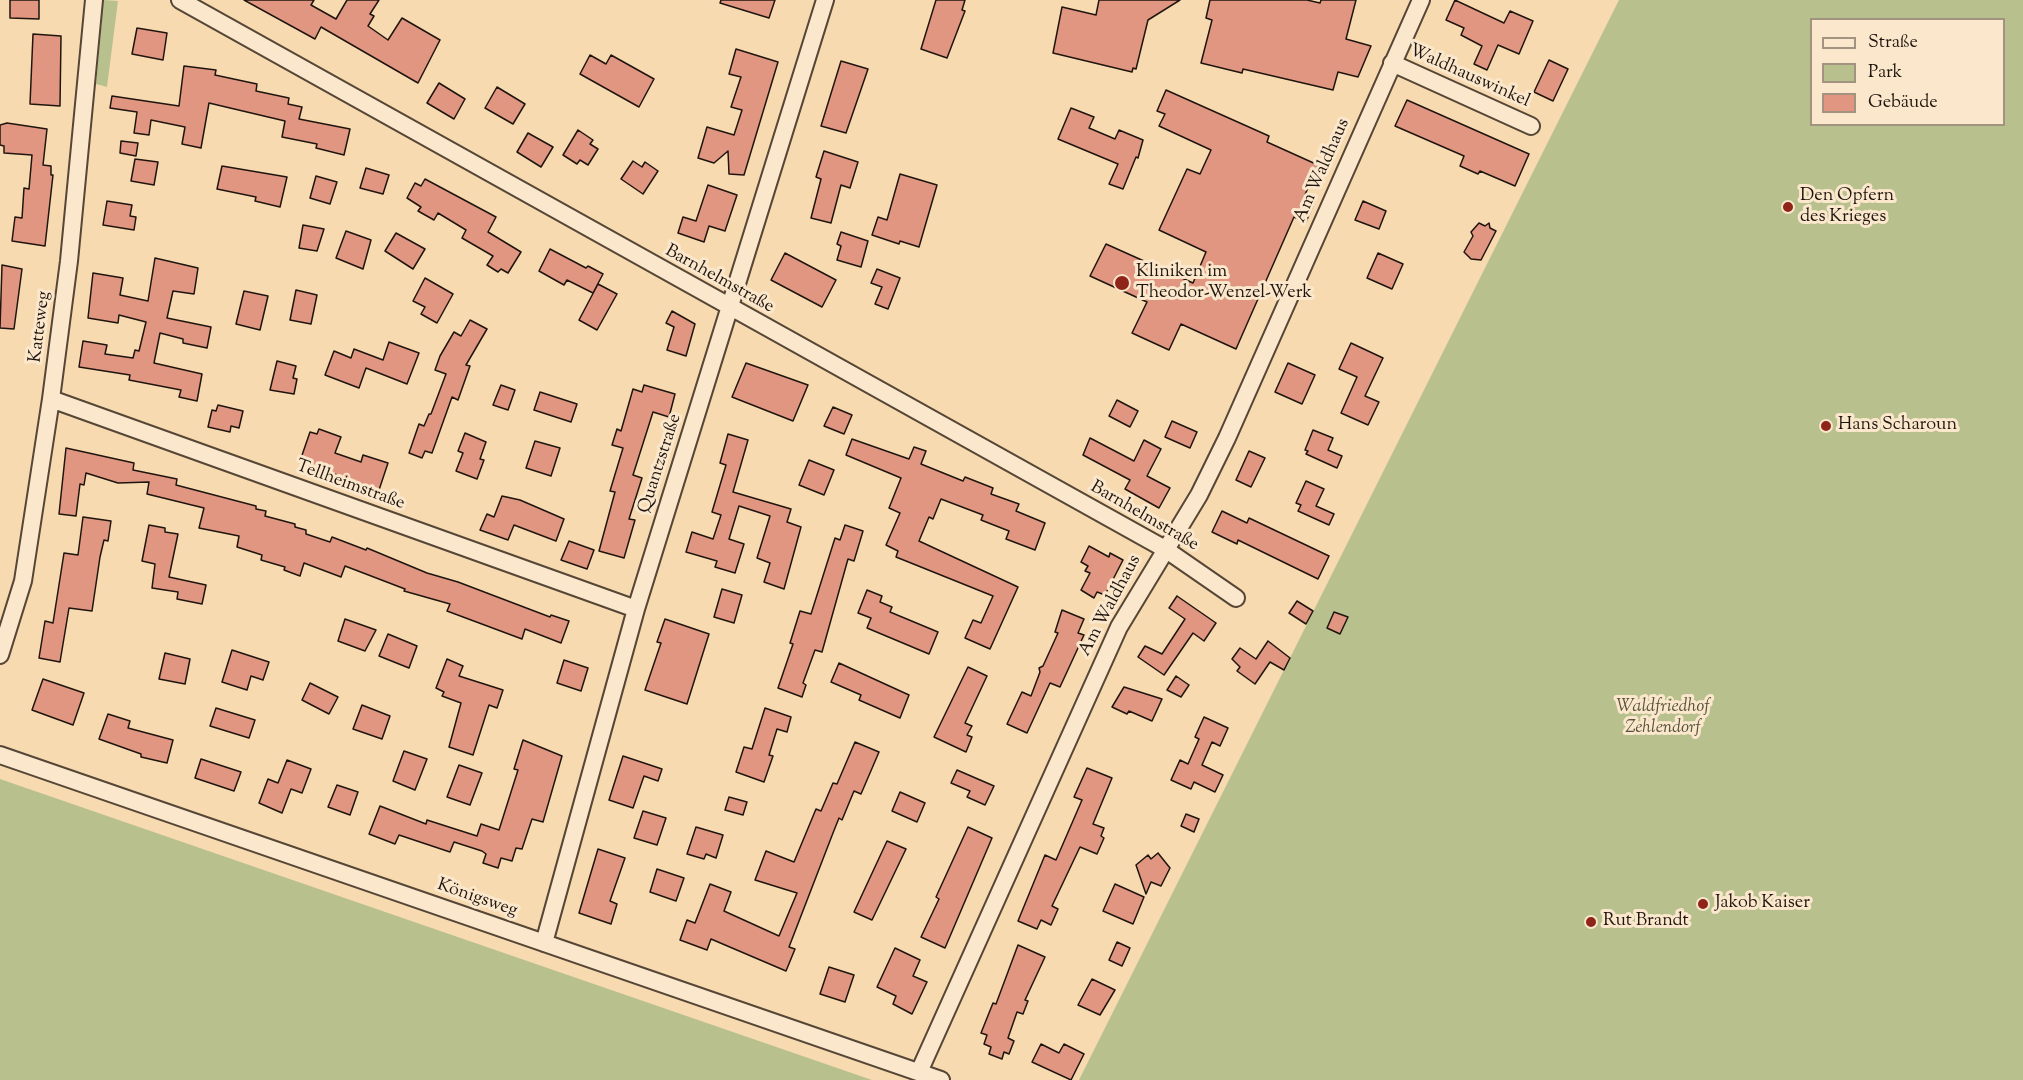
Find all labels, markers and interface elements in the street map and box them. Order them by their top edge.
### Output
legend [1810,18,2005,126]
text: Straße [1868,30,1918,56]
street label: Waldhauswinkel [1405,41,1533,113]
text: Park [1868,60,1902,86]
text: Gebäude [1868,90,1938,116]
street label: Am Waldhaus [1290,116,1356,226]
place label: Den Opfern des Krieges [1800,186,1894,228]
marker: Den Opfern des Krieges [1781,200,1795,214]
street label: Barnhelmstraße [661,241,777,319]
place label: Kliniken im Theodor-Wenzel-Werk [1136,262,1312,304]
marker: Kliniken im Theodor-Wenzel-Werk [1113,274,1131,292]
street label: Katteweg [26,290,56,364]
street label: Quantzstraße [635,412,687,516]
place label: Hans Scharoun [1838,415,1957,437]
marker: Hans Scharoun [1819,419,1833,433]
street label: Tellheimstraße [293,456,407,516]
street label: Barnhelmstraße [1086,477,1202,557]
street label: Am Waldhaus [1075,552,1147,660]
park label: Waldfriedhof Zehlendorf [1616,697,1710,740]
street label: Königsweg [434,875,520,923]
place label: Jakob Kaiser [1715,893,1810,915]
marker: Jakob Kaiser [1696,897,1710,911]
place label: Rut Brandt [1603,911,1689,933]
marker: Rut Brandt [1584,915,1598,929]

